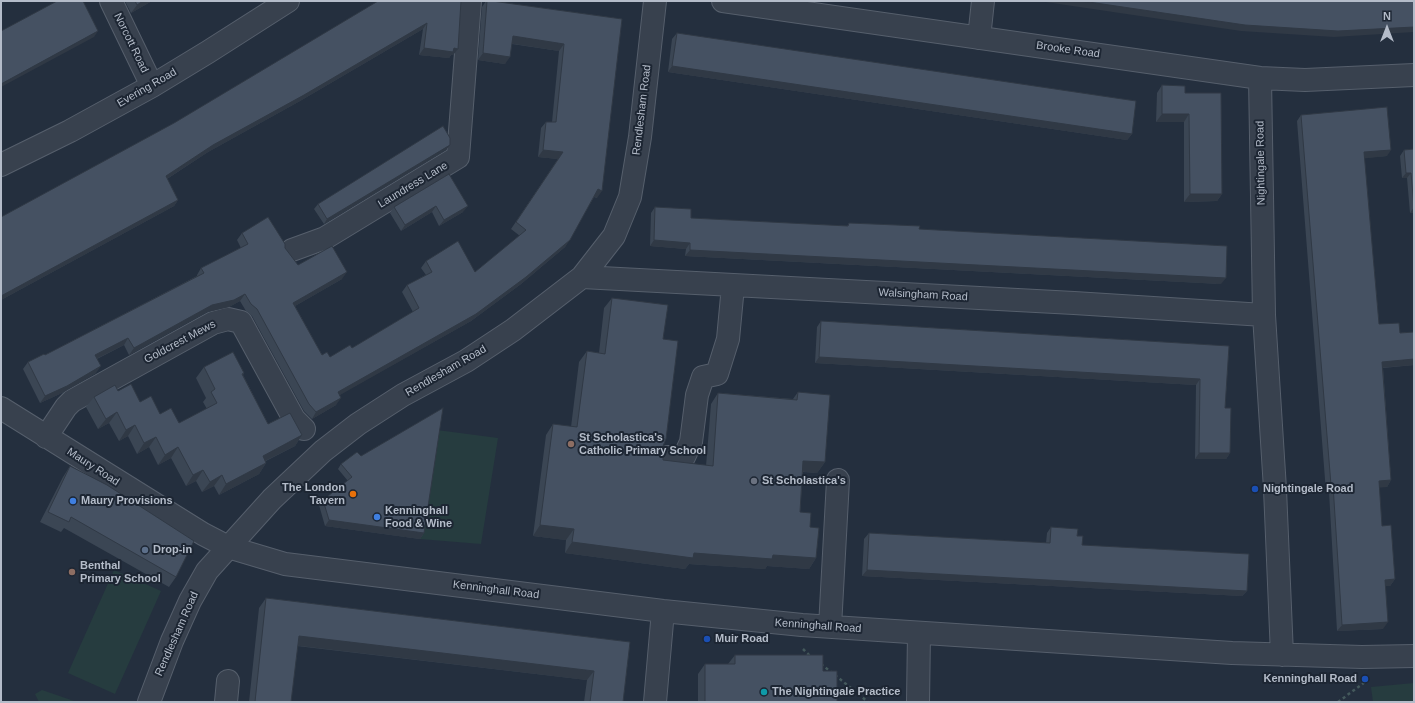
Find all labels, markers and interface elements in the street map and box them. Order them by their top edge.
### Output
north arrow [1367,8,1407,48]
text: N [1383,10,1391,22]
street label: Norcott Road [111,11,151,75]
street label: Brooke Road [1035,39,1101,61]
street label: Rendlesham Road [630,64,654,156]
street label: Evering Road [115,66,179,110]
street label: Nightingale Road [1254,121,1268,205]
street label: Laundress Lane [376,159,450,211]
street label: Walsingham Road [878,286,968,304]
street label: Goldcrest Mews [142,318,218,366]
street label: Rendlesham Road [403,343,489,399]
place label: St Scholastica's Catholic Primary School [579,431,706,457]
marker: St Scholastica's Catholic Primary School [566,439,576,449]
street label: Maury Road [64,445,122,489]
place label: St Scholastica's [762,474,846,488]
marker: St Scholastica's [749,476,759,486]
place label: The London Tavern [282,481,345,507]
place label: Nightingale Road [1263,482,1353,496]
marker: Nightingale Road [1250,484,1260,494]
marker: The London Tavern [348,489,358,499]
place label: Maury Provisions [81,494,173,508]
marker: Maury Provisions [68,496,78,506]
place label: Kenninghall Food & Wine [385,504,452,530]
marker: Kenninghall Food & Wine [372,512,382,522]
place label: Drop-in [153,543,192,557]
marker: Drop-in [140,545,150,555]
place label: Benthal Primary School [80,559,161,585]
marker: Benthal Primary School [67,567,77,577]
street label: Kenninghall Road [452,578,540,602]
street label: Rendlesham Road [152,590,202,678]
street label: Kenninghall Road [774,616,862,636]
place label: Muir Road [715,632,769,646]
marker: Muir Road [702,634,712,644]
place label: Kenninghall Road [1264,672,1357,686]
marker: Kenninghall Road [1360,674,1370,684]
place label: The Nightingale Practice [772,685,900,699]
marker: The Nightingale Practice [759,687,769,697]

